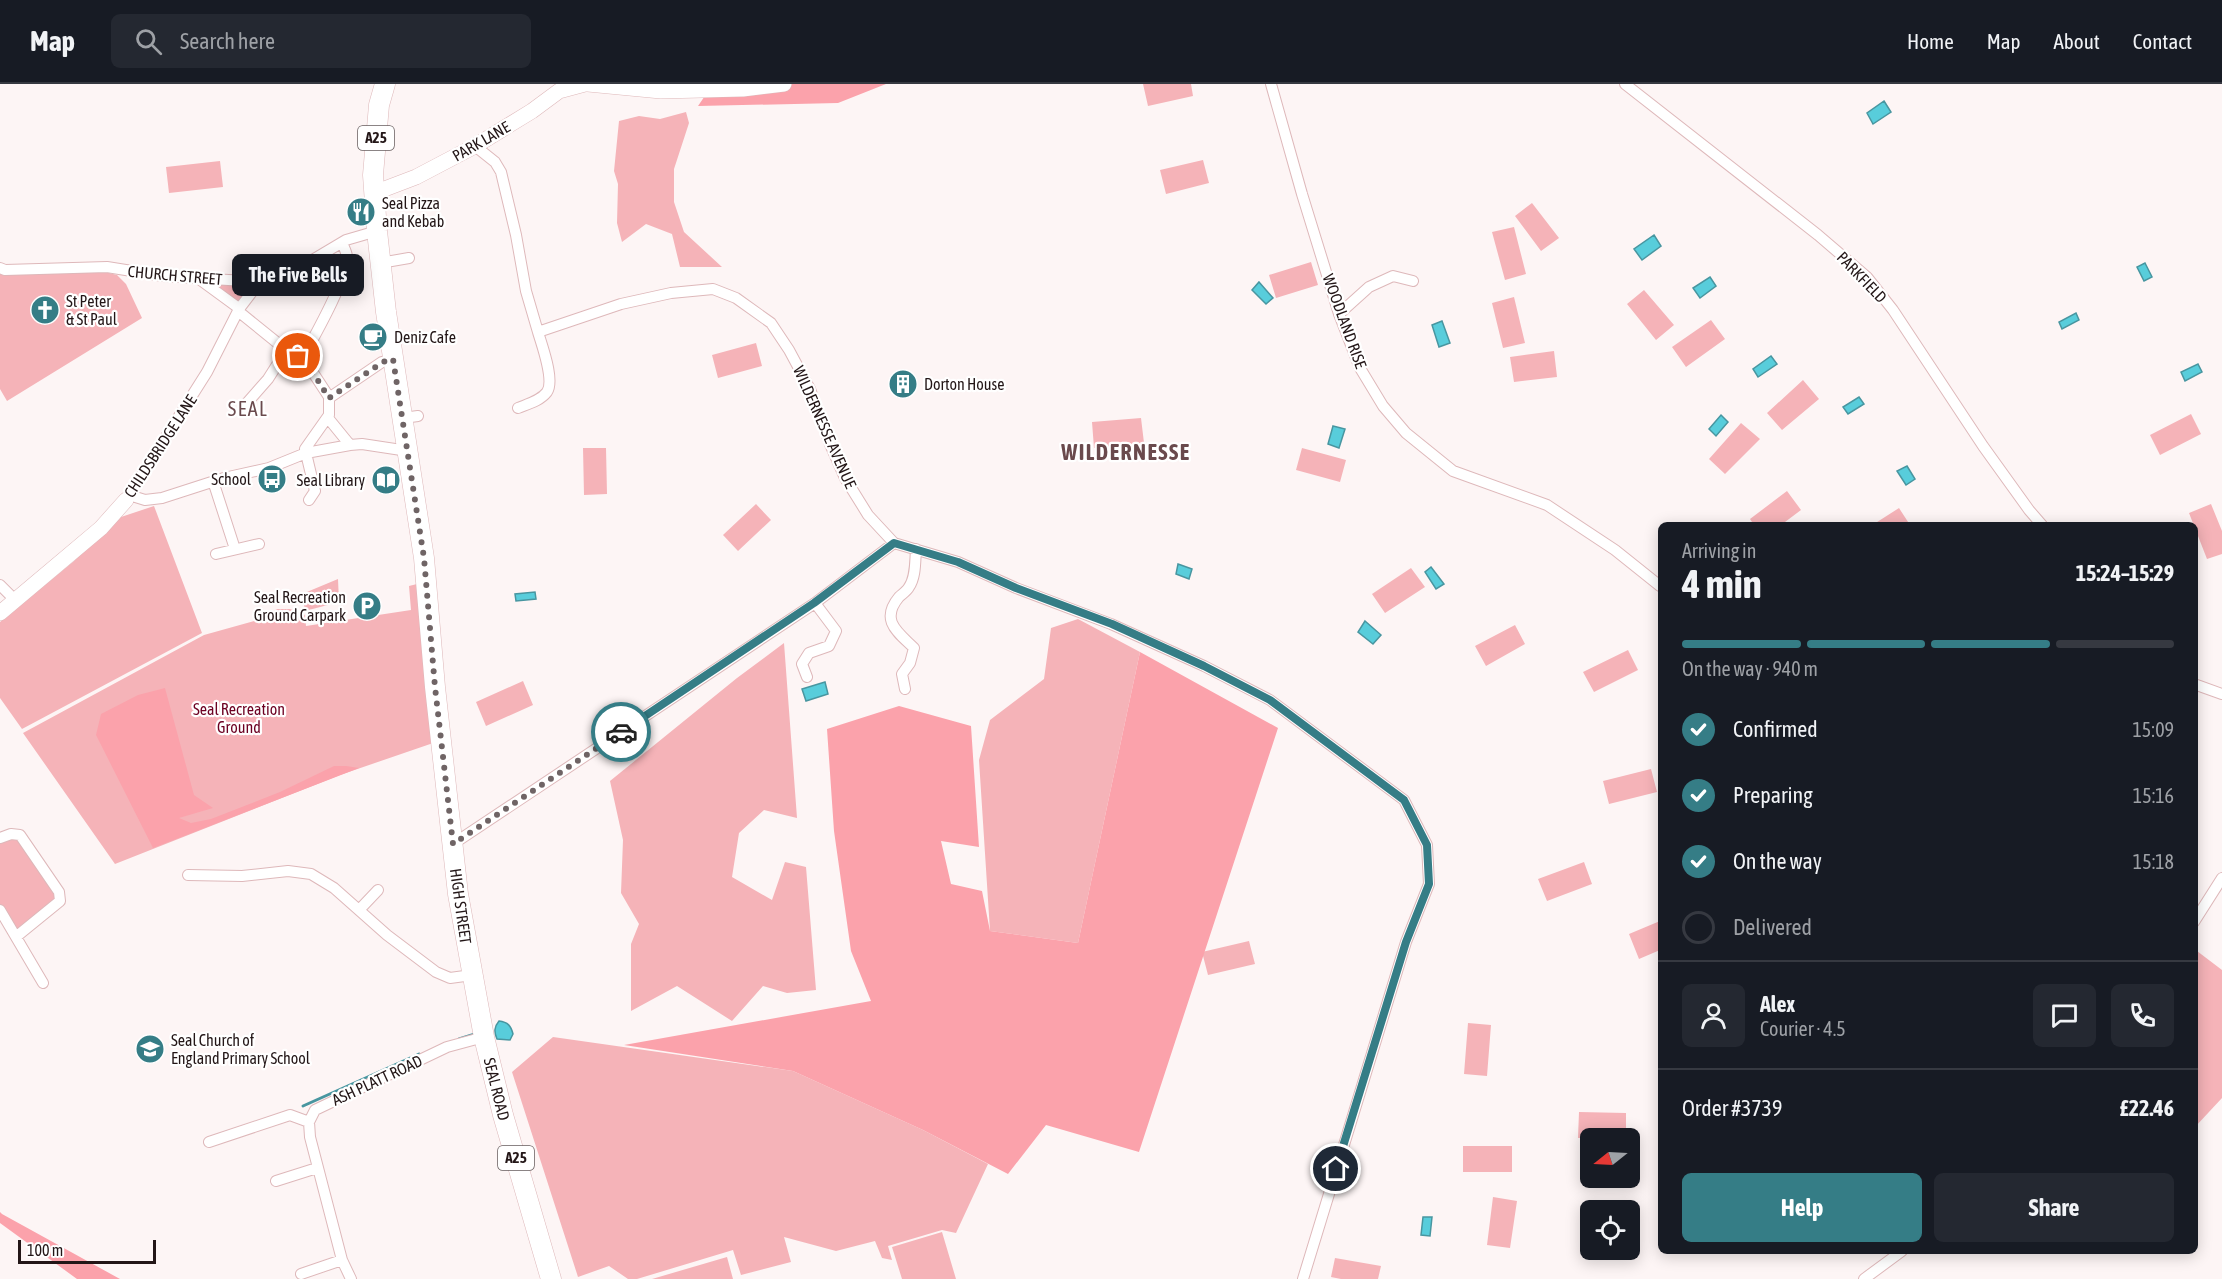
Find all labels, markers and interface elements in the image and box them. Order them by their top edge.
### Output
search box [111,14,531,68]
text: Map [30,25,75,57]
icon: search [132,25,165,58]
text: Search here [180,28,275,54]
text: Home [1907,29,1954,53]
text: Map [1987,29,2021,53]
text: About [2054,29,2100,53]
text: Contact [2133,29,2192,53]
street label: PARK LANE [449,117,513,165]
road number: A25 [358,126,394,150]
place label: Seal Pizza and Kebab [382,194,444,230]
restaurant icon: Seal Pizza and Kebab [345,196,377,228]
street label: PARKFIELD [1834,248,1891,306]
callout: The Five Bells [232,254,364,296]
street label: CHURCH STREET [127,262,223,288]
text: The Five Bells [249,263,347,286]
street label: WOODLAND RISE [1320,271,1371,371]
place label: St Peter & St Paul [66,292,118,328]
church icon: St Peter & St Paul [29,294,61,326]
cafe icon: Deniz Cafe [357,321,389,353]
place label: Deniz Cafe [394,328,456,346]
pin [272,330,323,381]
icon: bag [281,339,314,372]
street label: WILDERNESSE AVENUE [790,363,860,491]
building icon: Dorton House [887,368,919,400]
place label: Dorton House [924,375,1004,393]
street label: CHILDSBRIDGE LANE [120,391,200,501]
district label: SEAL [228,397,268,420]
district label: WILDERNESSE [1060,439,1191,465]
bus stop icon: School [256,463,288,495]
library icon: Seal Library [370,464,402,496]
place label: School [211,470,252,488]
place label: Seal Library [297,471,365,490]
text: Arriving in [1682,539,1756,562]
text: 15:24–15:29 [2076,560,2174,586]
text: 4 min [1682,562,1762,606]
place label: Seal Recreation Ground Carpark [254,588,346,625]
parking icon: Seal Recreation Ground Carpark [351,590,383,622]
text: On the way · 940 m [1682,657,1818,680]
park label: Seal Recreation Ground [193,700,285,736]
courier [591,702,651,762]
icon: check [1682,713,1715,746]
icon: car [605,716,638,749]
text: Confirmed [1733,716,1818,742]
text: 15:09 [2132,718,2174,741]
icon: check [1682,779,1715,812]
text: Preparing [1733,782,1813,808]
text: 15:16 [2133,784,2174,807]
icon: check [1682,845,1715,878]
text: On the way [1733,848,1822,874]
text: 15:18 [2133,850,2174,873]
street label: HIGH STREET [447,867,475,945]
text: Delivered [1733,914,1812,940]
button: person [1682,984,1745,1047]
button: chat [2033,984,2096,1047]
button: phone [2111,984,2174,1047]
text: Alex [1760,991,1795,1017]
text: Courier · 4.5 [1760,1017,1846,1040]
place label: Seal Church of England Primary School [171,1031,311,1068]
school or university icon: Seal Church of England Primary School [134,1033,166,1065]
street label: ASH PLATT ROAD [329,1051,425,1109]
street label: SEAL ROAD [481,1056,513,1122]
text: Order #3739 [1682,1095,1782,1121]
text: £22.46 [2119,1095,2174,1121]
north arrow [1580,1128,1640,1188]
map controls [1580,1128,1640,1260]
pin [1310,1143,1361,1194]
road number: A25 [498,1146,534,1170]
icon: home [1319,1152,1352,1185]
button: Help [1682,1173,1922,1242]
button: Share [1934,1173,2174,1242]
button: locate [1580,1200,1640,1260]
scale bar [18,1237,156,1264]
text: 100 m [27,1241,63,1259]

